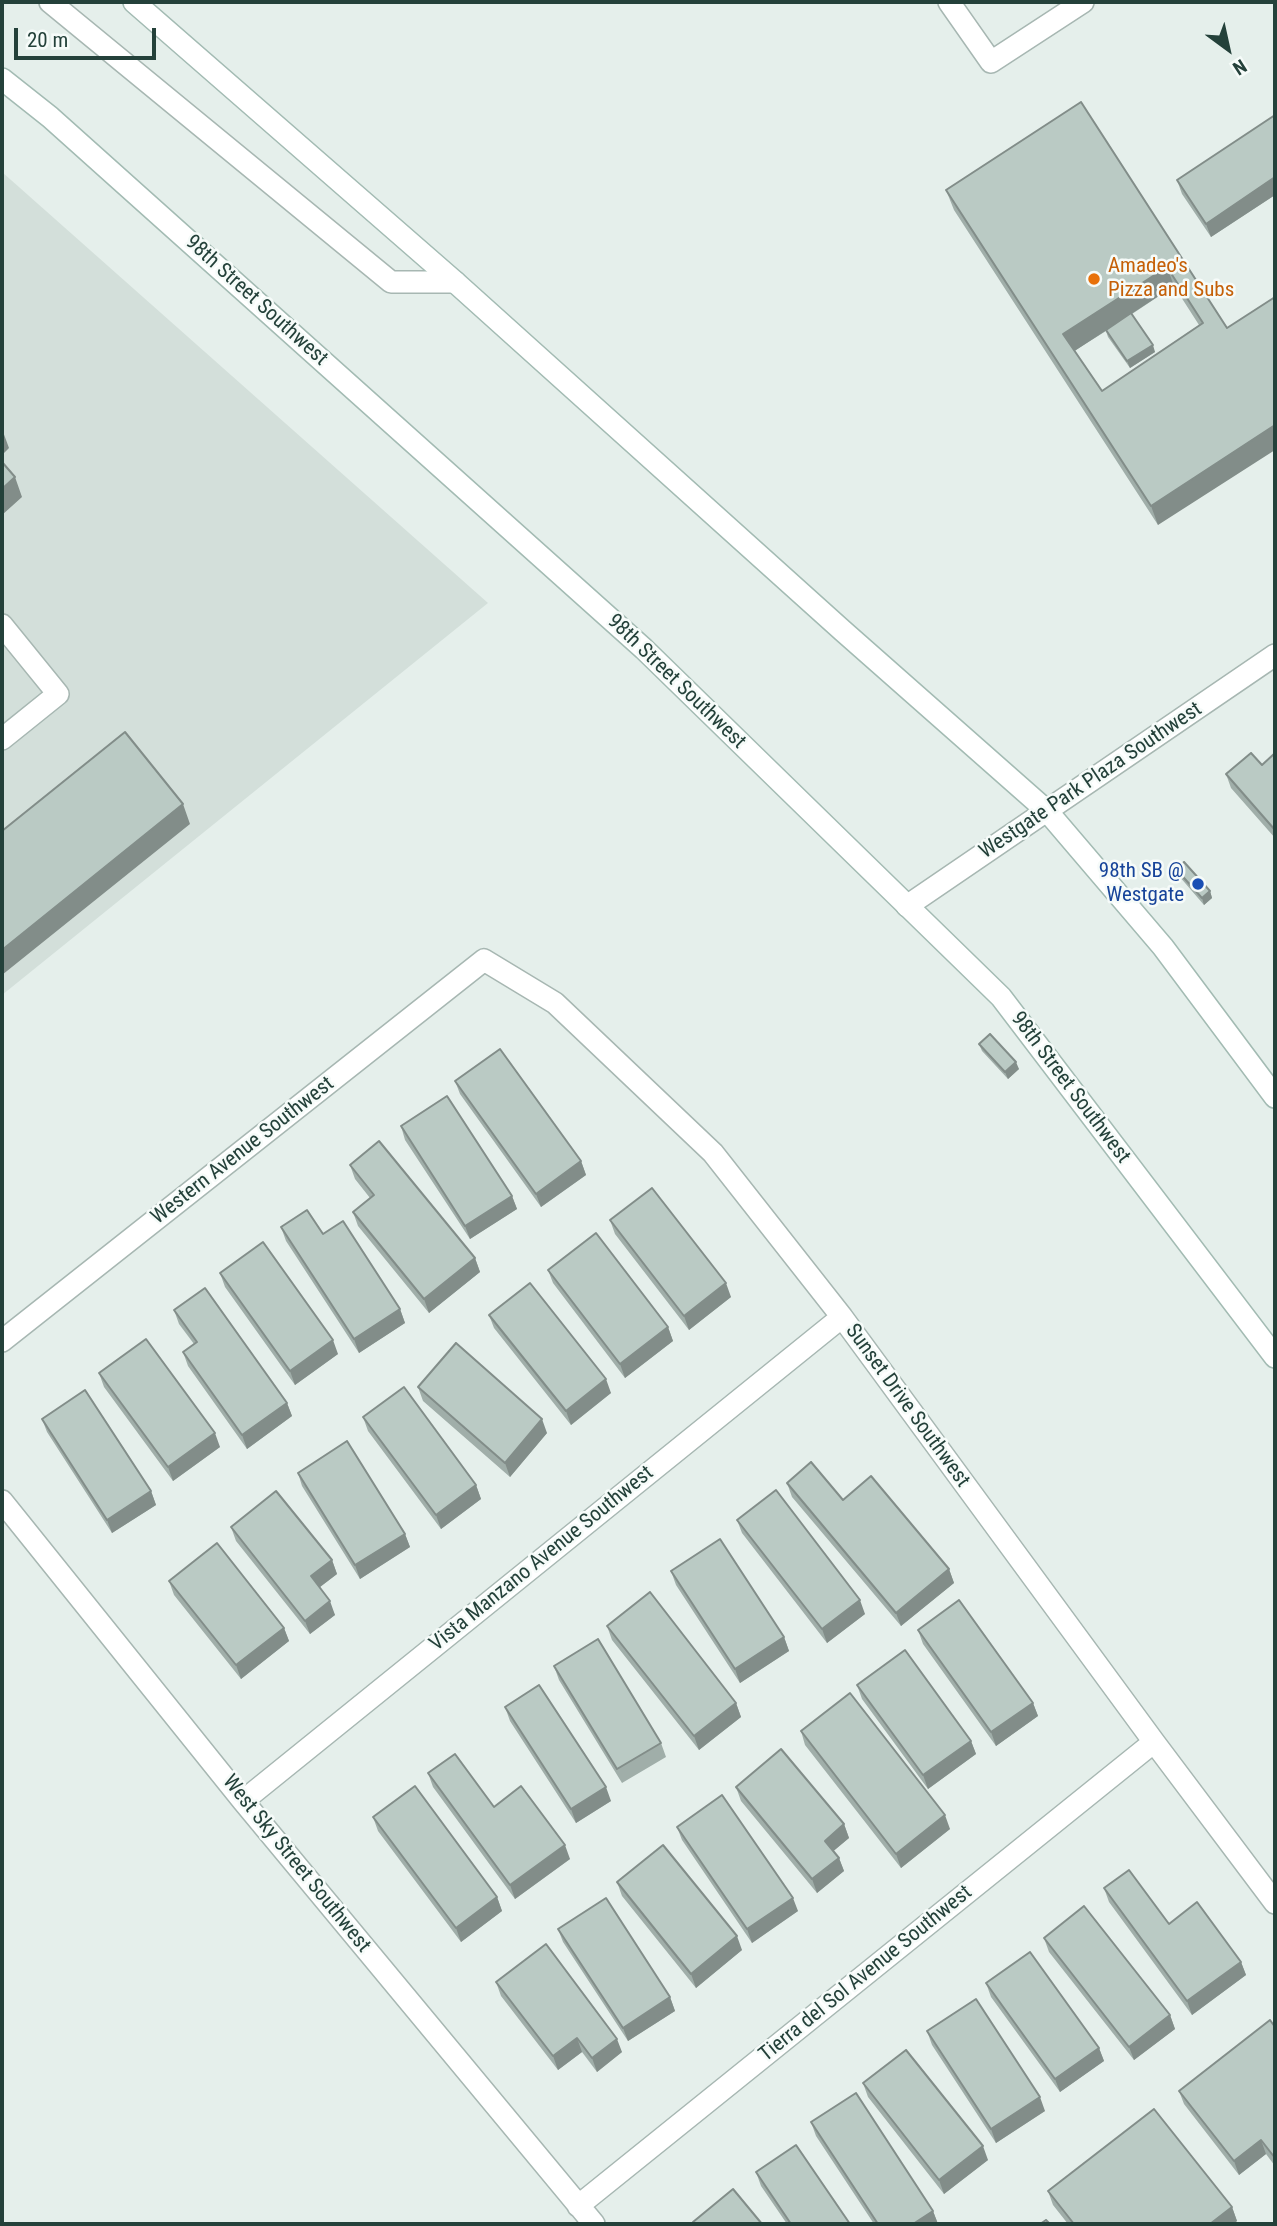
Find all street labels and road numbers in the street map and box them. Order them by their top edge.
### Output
street label: 98th Street Southwest [180,230,332,372]
street label: 98th Street Southwest [601,609,751,755]
street label: Westgate Park Plaza Southwest [975,697,1207,865]
street label: 98th Street Southwest [1005,1007,1135,1169]
street label: Western Avenue Southwest [147,1072,339,1230]
street label: Sunset Drive Southwest [839,1319,975,1493]
street label: Vista Manzano Avenue Southwest [425,1461,659,1657]
street label: West Sky Street Southwest [217,1770,375,1958]
street label: Tierra del Sol Avenue Southwest [755,1880,977,2068]

